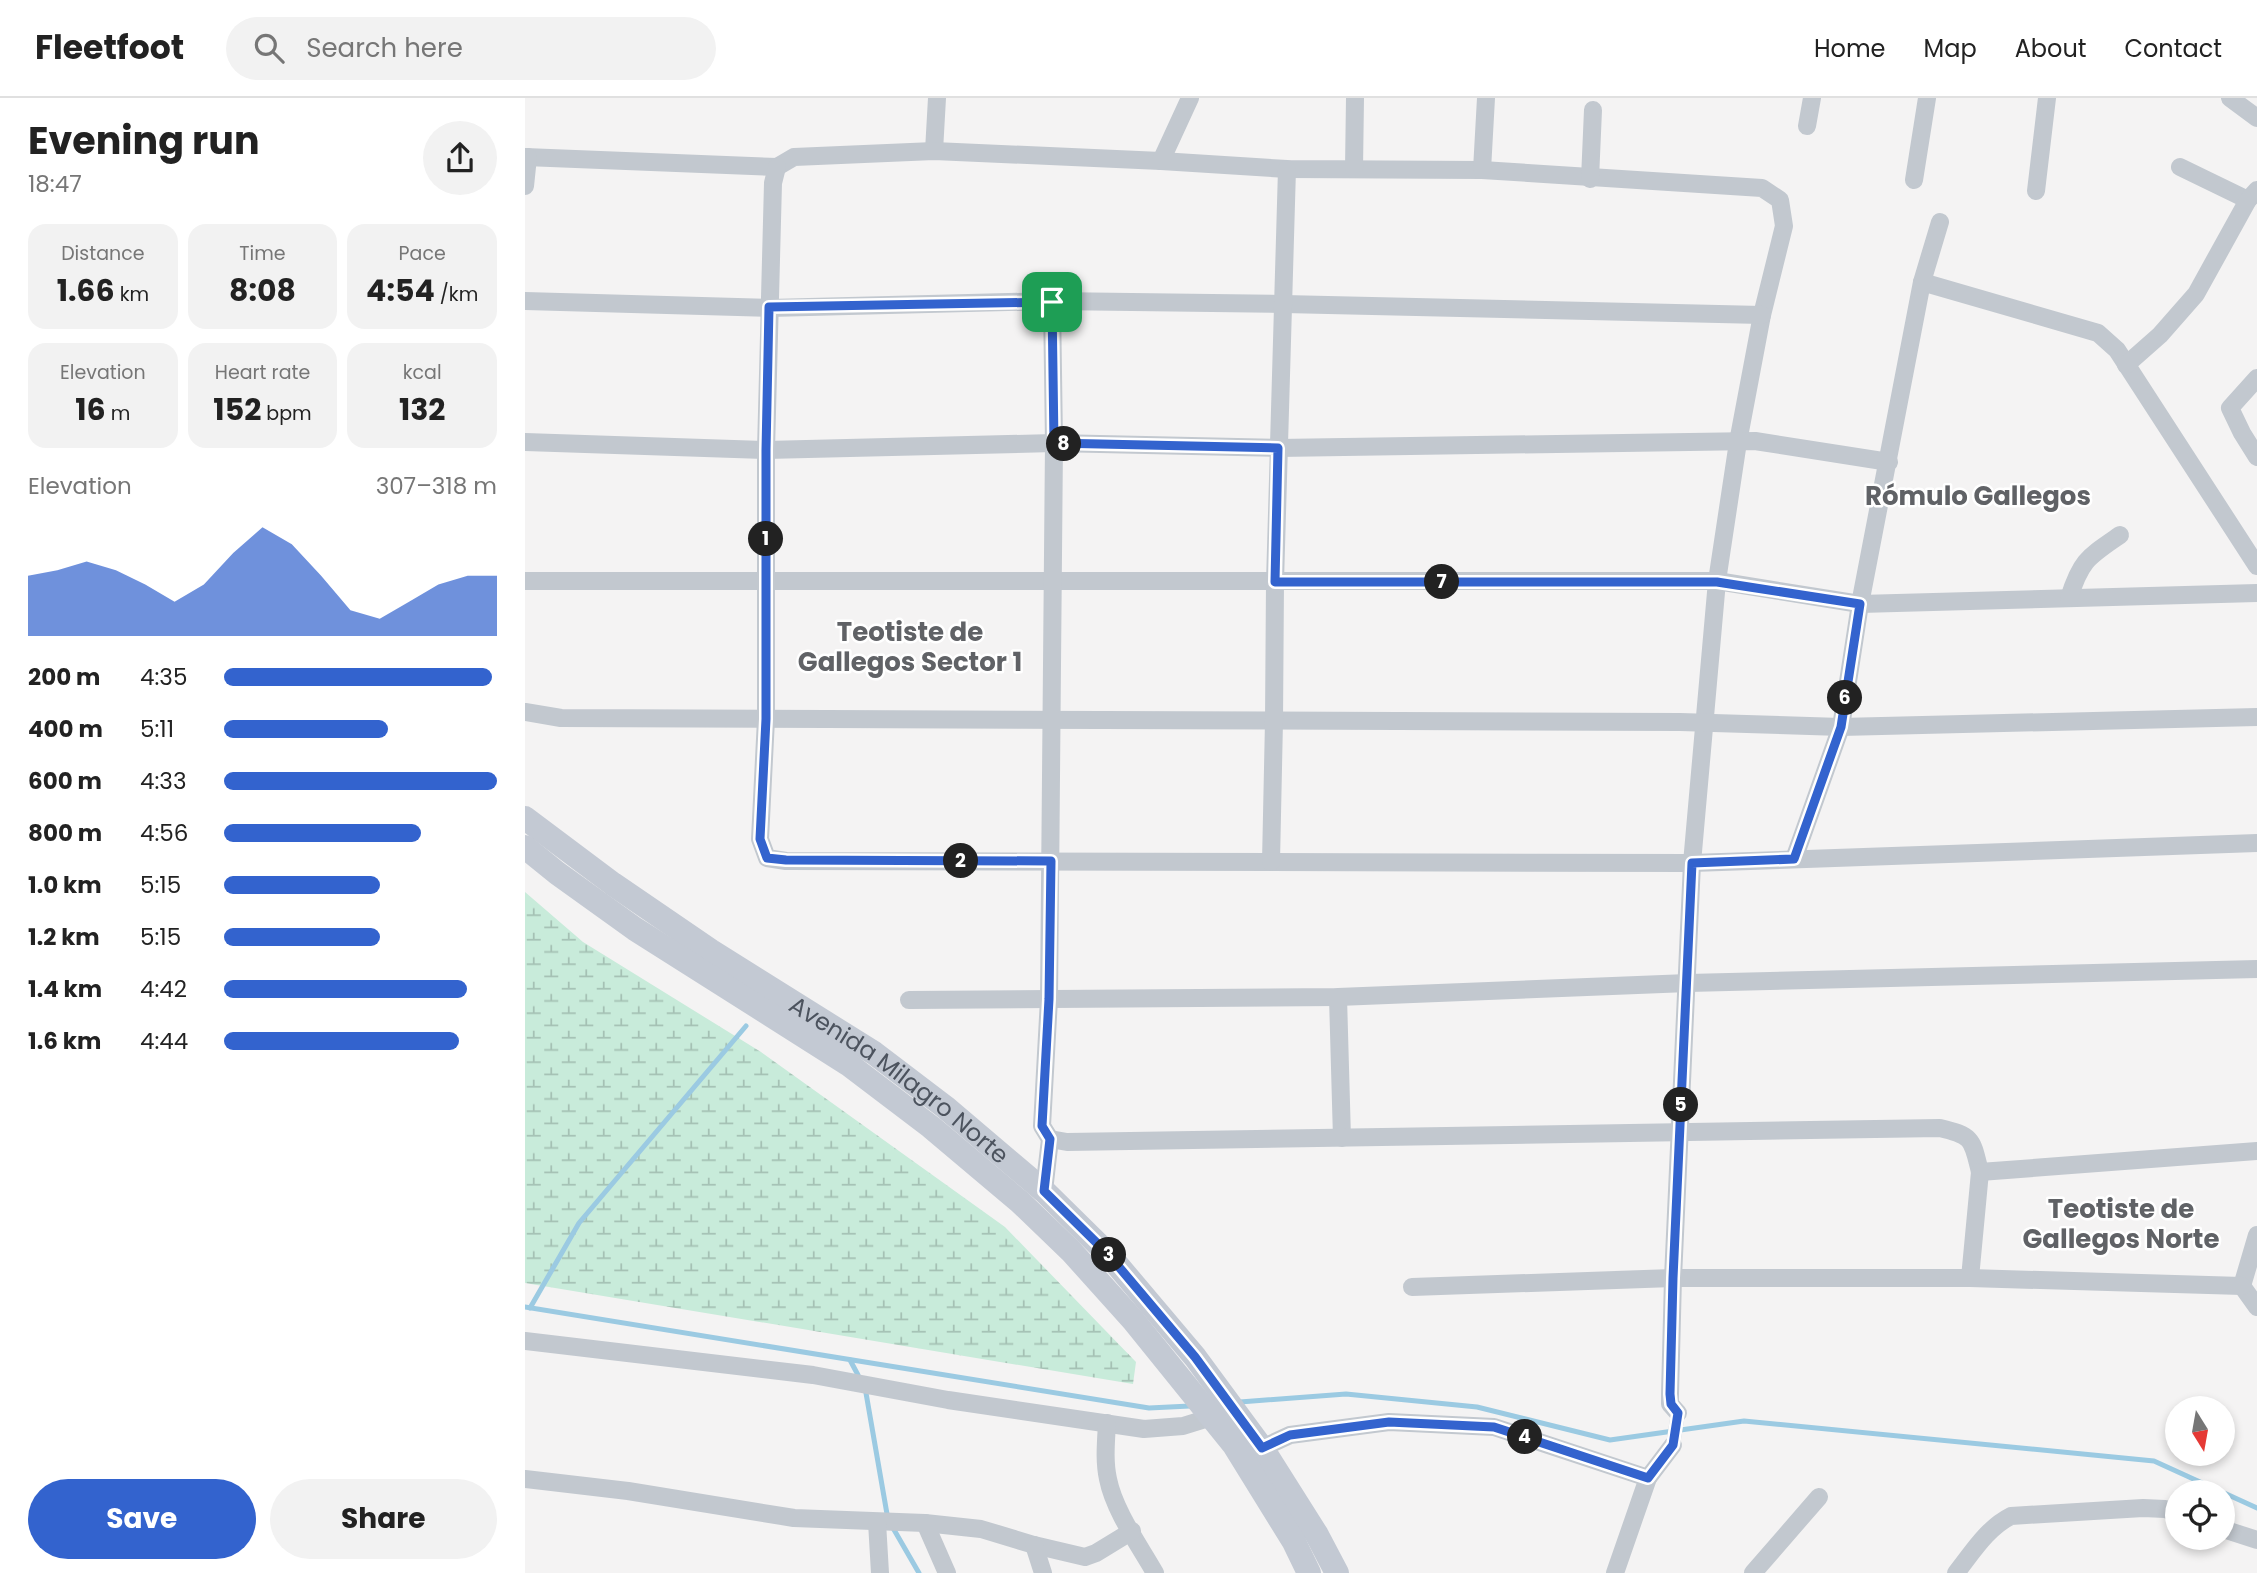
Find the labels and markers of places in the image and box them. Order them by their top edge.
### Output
pin [1022,272,1082,332]
pin: 8 [1047,426,1081,462]
pin: 1 [749,522,783,556]
pin: 7 [1425,564,1459,600]
pin: 6 [1827,680,1863,716]
pin: 2 [943,844,978,878]
pin: 5 [1663,1088,1699,1122]
pin: 3 [1091,1238,1127,1272]
pin: 4 [1507,1420,1543,1454]

